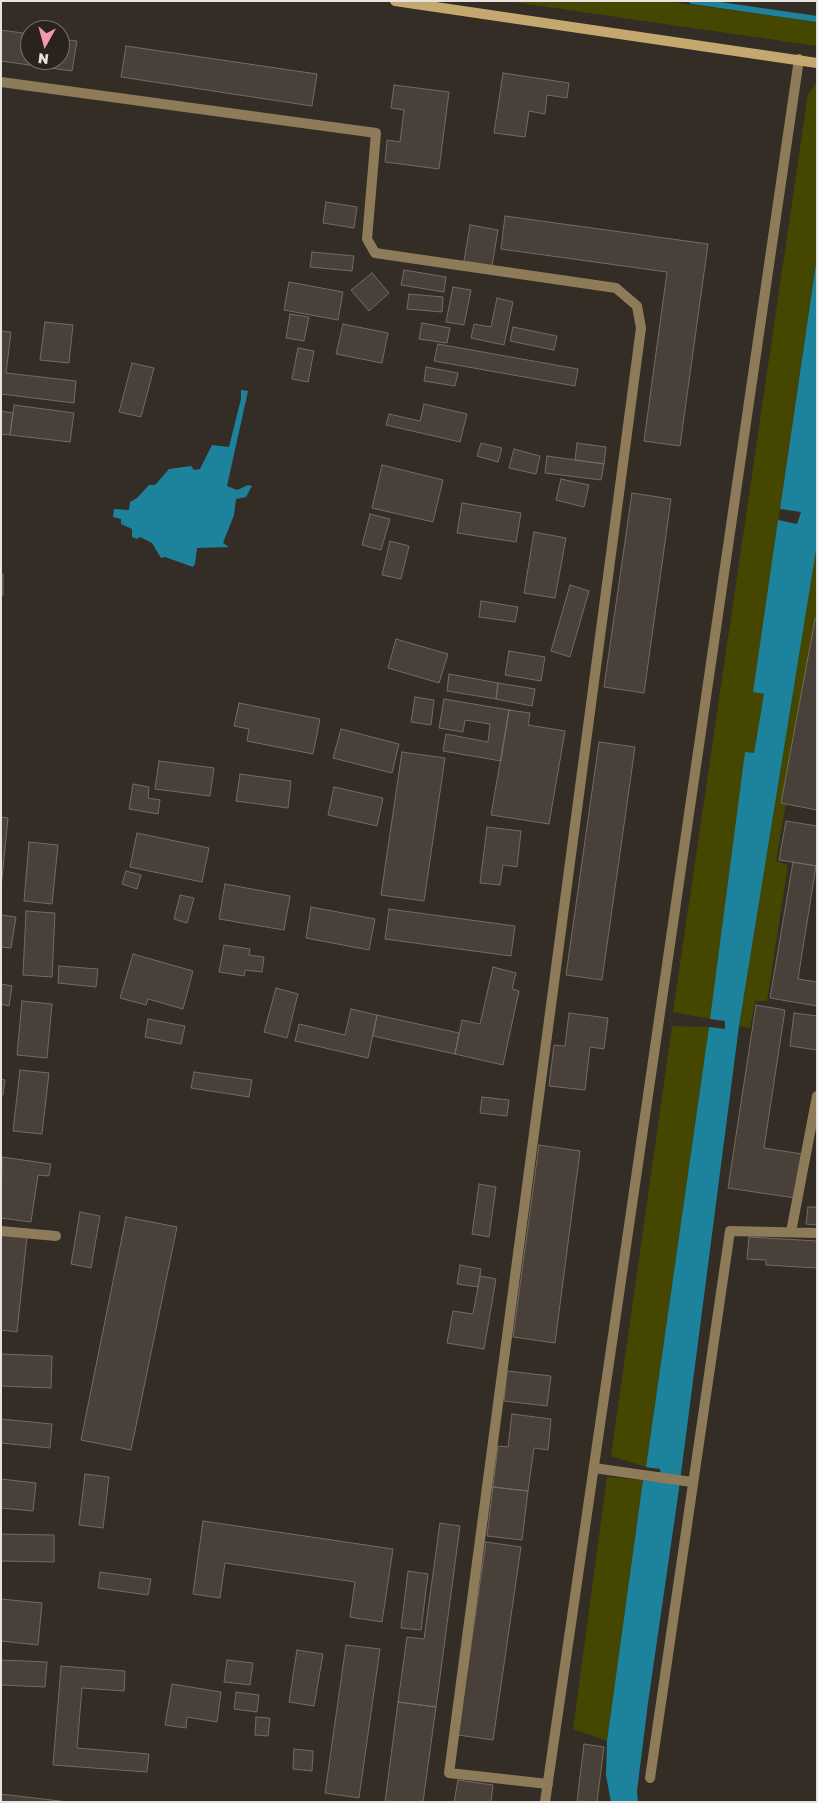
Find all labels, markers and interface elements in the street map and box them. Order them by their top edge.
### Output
north arrow [20,20,70,70]
text: N [37,50,50,68]

